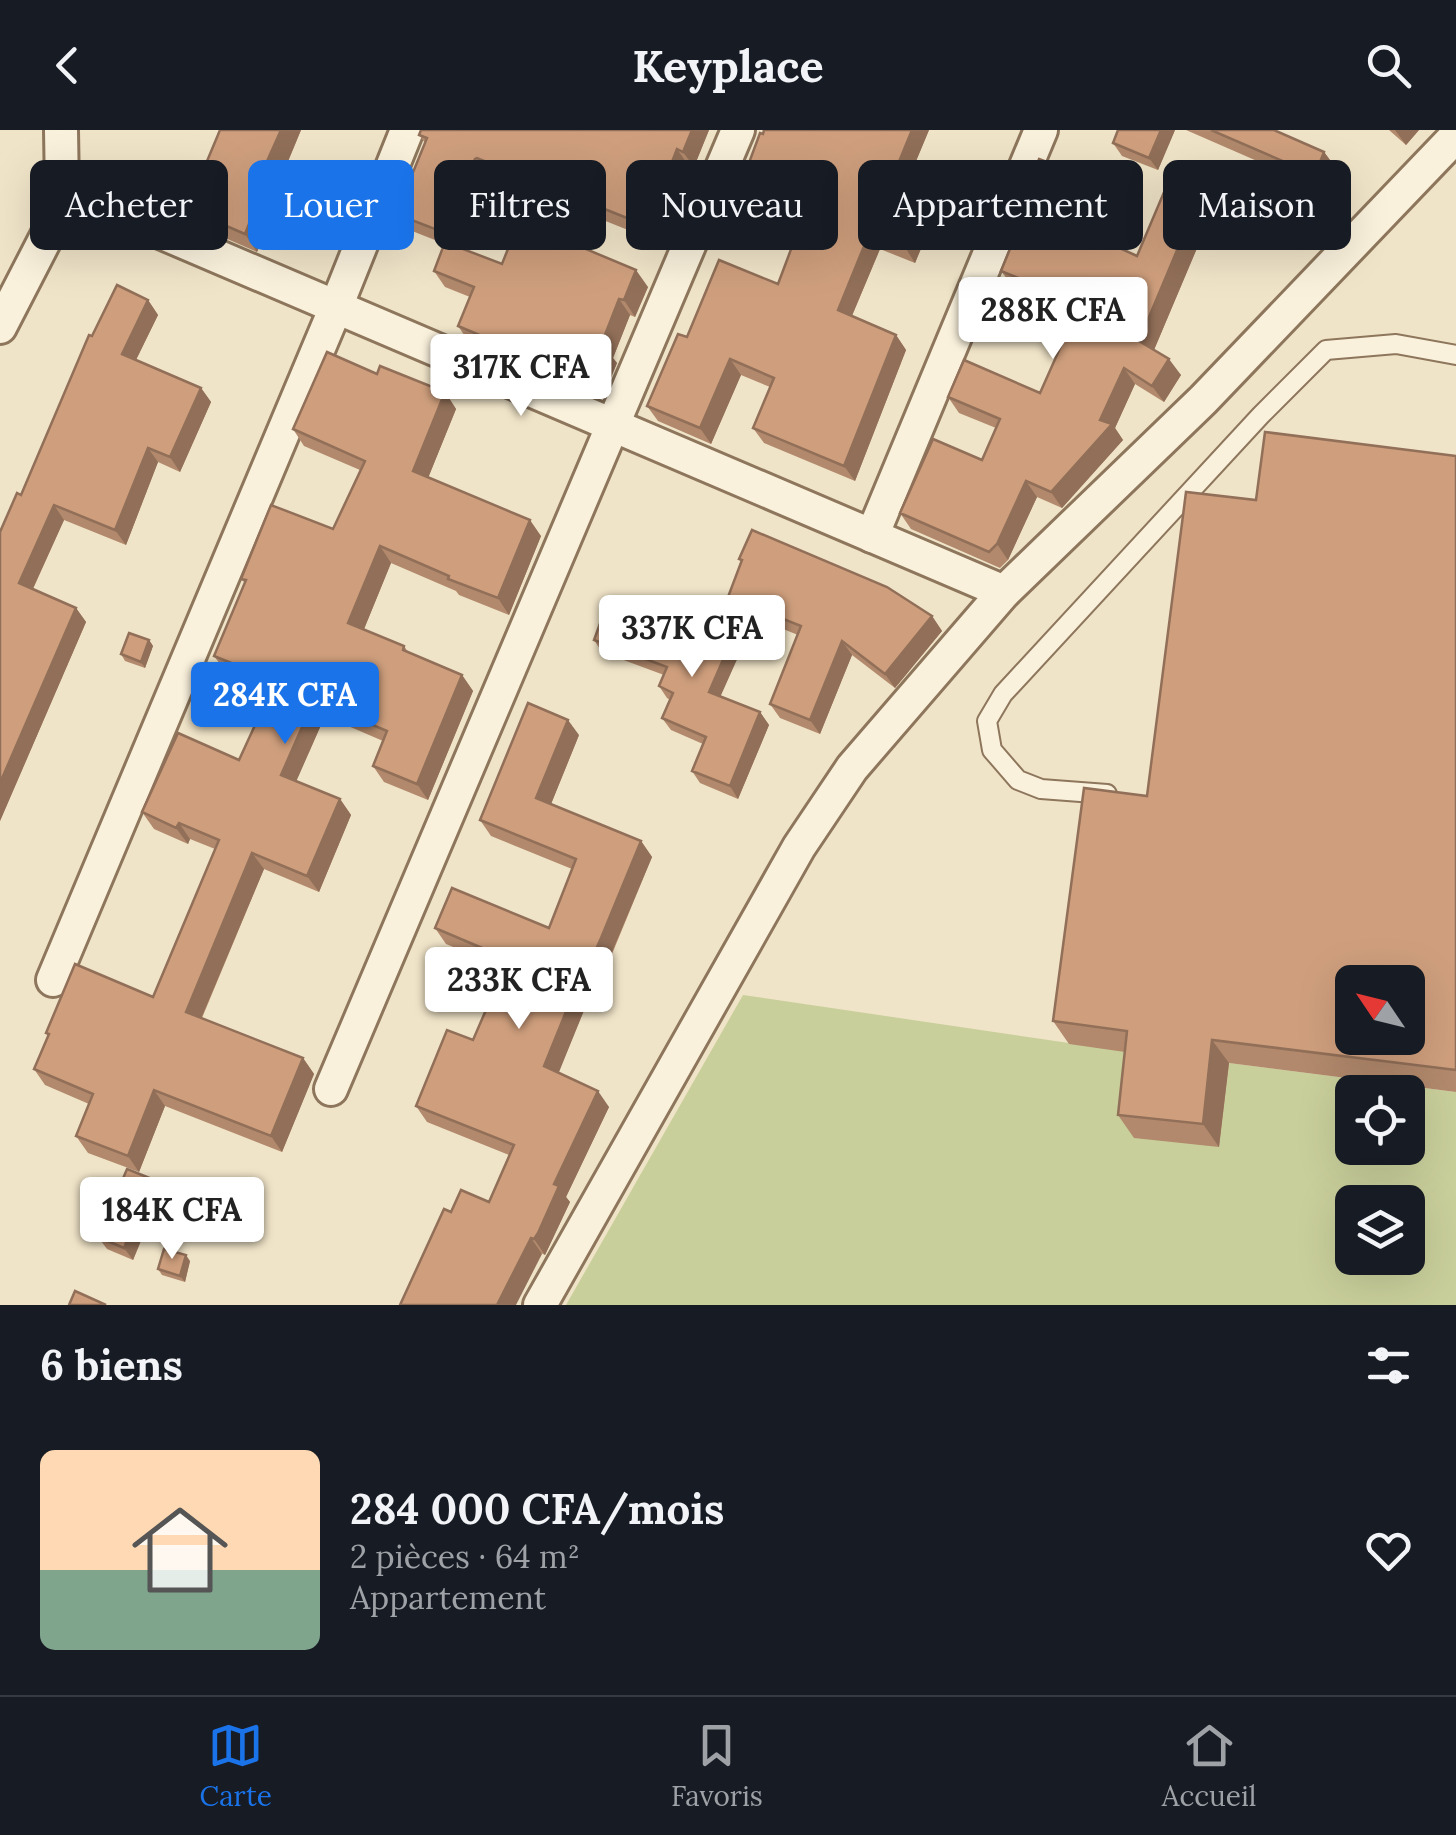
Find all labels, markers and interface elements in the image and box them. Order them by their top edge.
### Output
text: Keyplace [632,37,824,94]
icon: back [40,38,95,93]
icon: search [1361,38,1416,93]
chip: Acheter [30,160,228,250]
chip: Louer [248,160,414,250]
chip: Filtres [434,160,606,250]
chip: Nouveau [626,160,838,250]
chip: Appartement [858,160,1143,250]
chip: Maison [1163,160,1351,250]
pin: 288K CFA [950,277,1156,362]
text: 288K CFA [981,289,1125,330]
pin: 317K CFA [418,334,624,419]
text: 317K CFA [452,346,590,387]
pin: 337K CFA [589,595,795,680]
text: 337K CFA [621,607,763,648]
pin: 284K CFA [182,662,388,747]
text: 284K CFA [213,674,357,715]
pin: 233K CFA [416,947,622,1032]
text: 233K CFA [447,959,591,1000]
north arrow [1335,965,1425,1055]
map controls [1335,965,1425,1275]
button: locate [1335,1075,1425,1165]
pin: 184K CFA [69,1177,275,1262]
button: layers [1335,1185,1425,1275]
text: 184K CFA [102,1189,242,1230]
text: 6 biens [40,1338,183,1392]
icon: filters [1361,1338,1416,1393]
text: 284 000 CFA/mois [350,1482,724,1536]
icon: home [120,1490,240,1610]
icon: heart [1361,1523,1416,1578]
text: 2 pièces · 64 m² [350,1536,580,1577]
text: Appartement [350,1577,546,1618]
tab: Carte [200,1718,272,1814]
tab: Favoris [671,1718,763,1814]
tab: Accueil [1162,1718,1256,1814]

